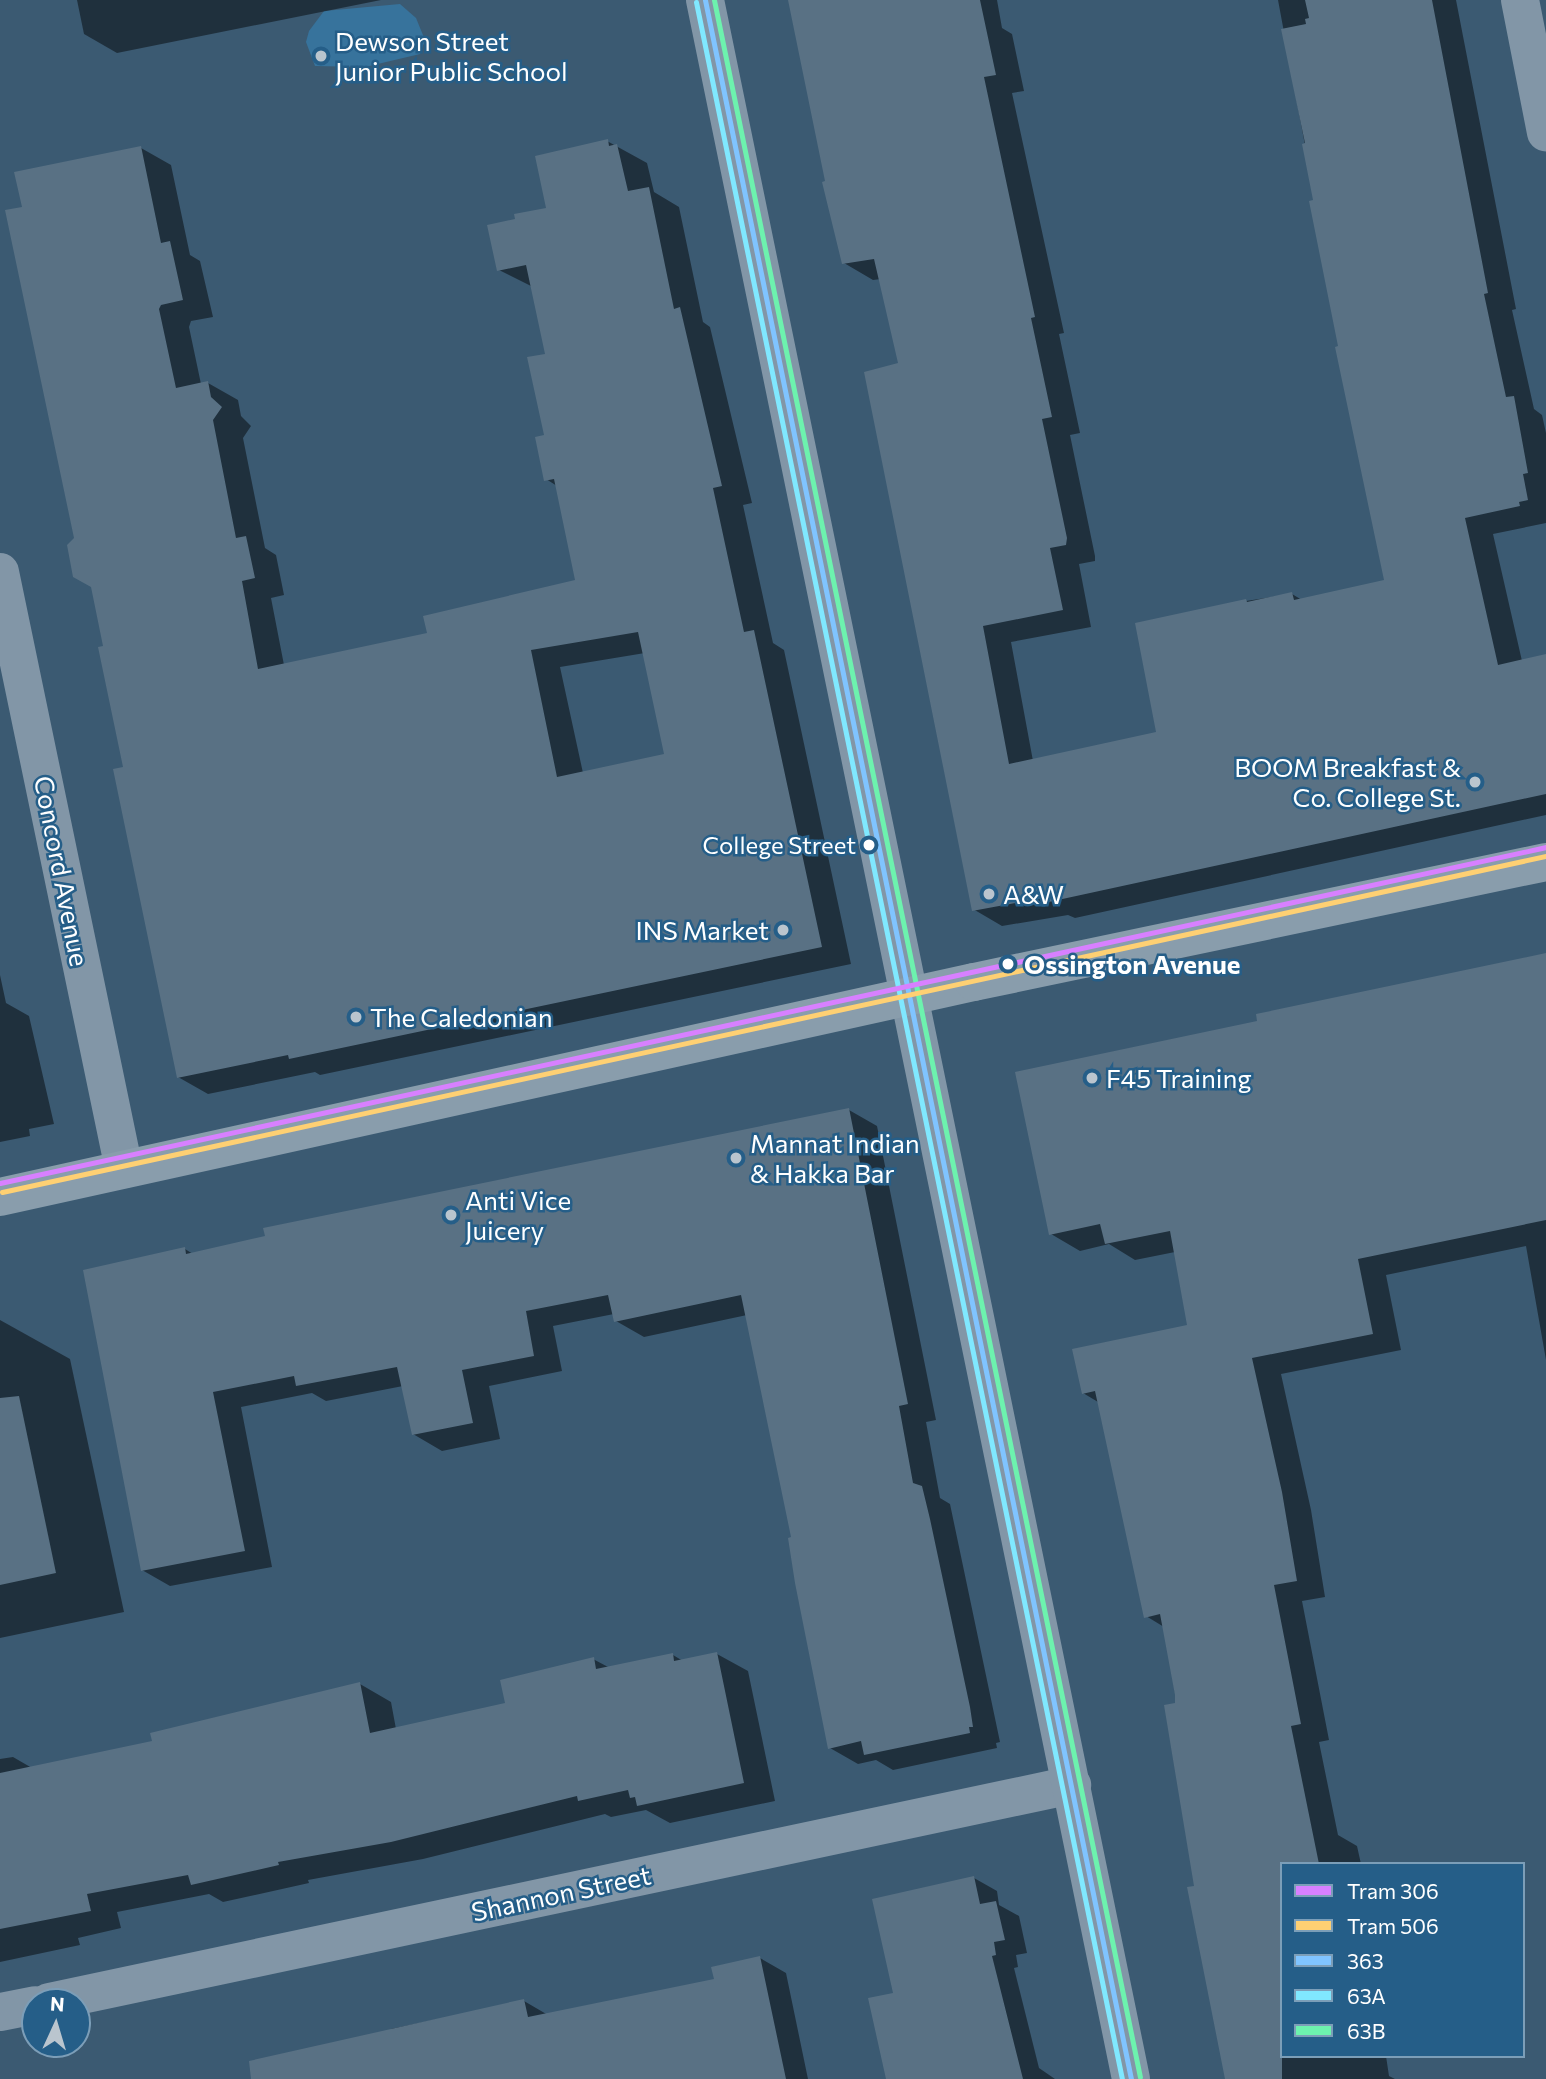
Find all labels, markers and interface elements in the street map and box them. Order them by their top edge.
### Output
place label: Dewson Street Junior Public School [335,25,568,86]
marker: Dewson Street Junior Public School [313,48,329,64]
place label: BOOM Breakfast & Co. College St. [1234,751,1461,812]
street label: Concord Avenue [28,773,96,969]
marker: BOOM Breakfast & Co. College St. [1467,774,1483,790]
place label: College Street [703,831,856,859]
marker: College Street [862,838,876,852]
place label: A&W [1003,878,1064,910]
marker: A&W [981,886,997,902]
place label: INS Market [636,914,769,946]
marker: INS Market [775,922,791,938]
place label: Ossington Avenue [1024,948,1241,980]
marker: Ossington Avenue [998,954,1018,974]
place label: The Caledonian [370,1001,553,1033]
marker: The Caledonian [348,1009,364,1025]
place label: F45 Training [1106,1062,1252,1094]
marker: F45 Training [1084,1070,1100,1086]
place label: Mannat Indian & Hakka Bar [750,1127,920,1188]
marker: Mannat Indian & Hakka Bar [728,1150,744,1166]
place label: Anti Vice Juicery [465,1184,571,1246]
marker: Anti Vice Juicery [443,1207,459,1223]
street label: Shannon Street [469,1859,653,1927]
legend [1280,1862,1525,2058]
text: Tram 306 [1347,1878,1439,1903]
text: Tram 506 [1347,1913,1439,1938]
text: 363 [1347,1948,1384,1973]
text: 63A [1347,1983,1386,2008]
north arrow [21,1988,91,2058]
text: N [49,1992,65,2016]
text: 63B [1347,2018,1385,2043]

